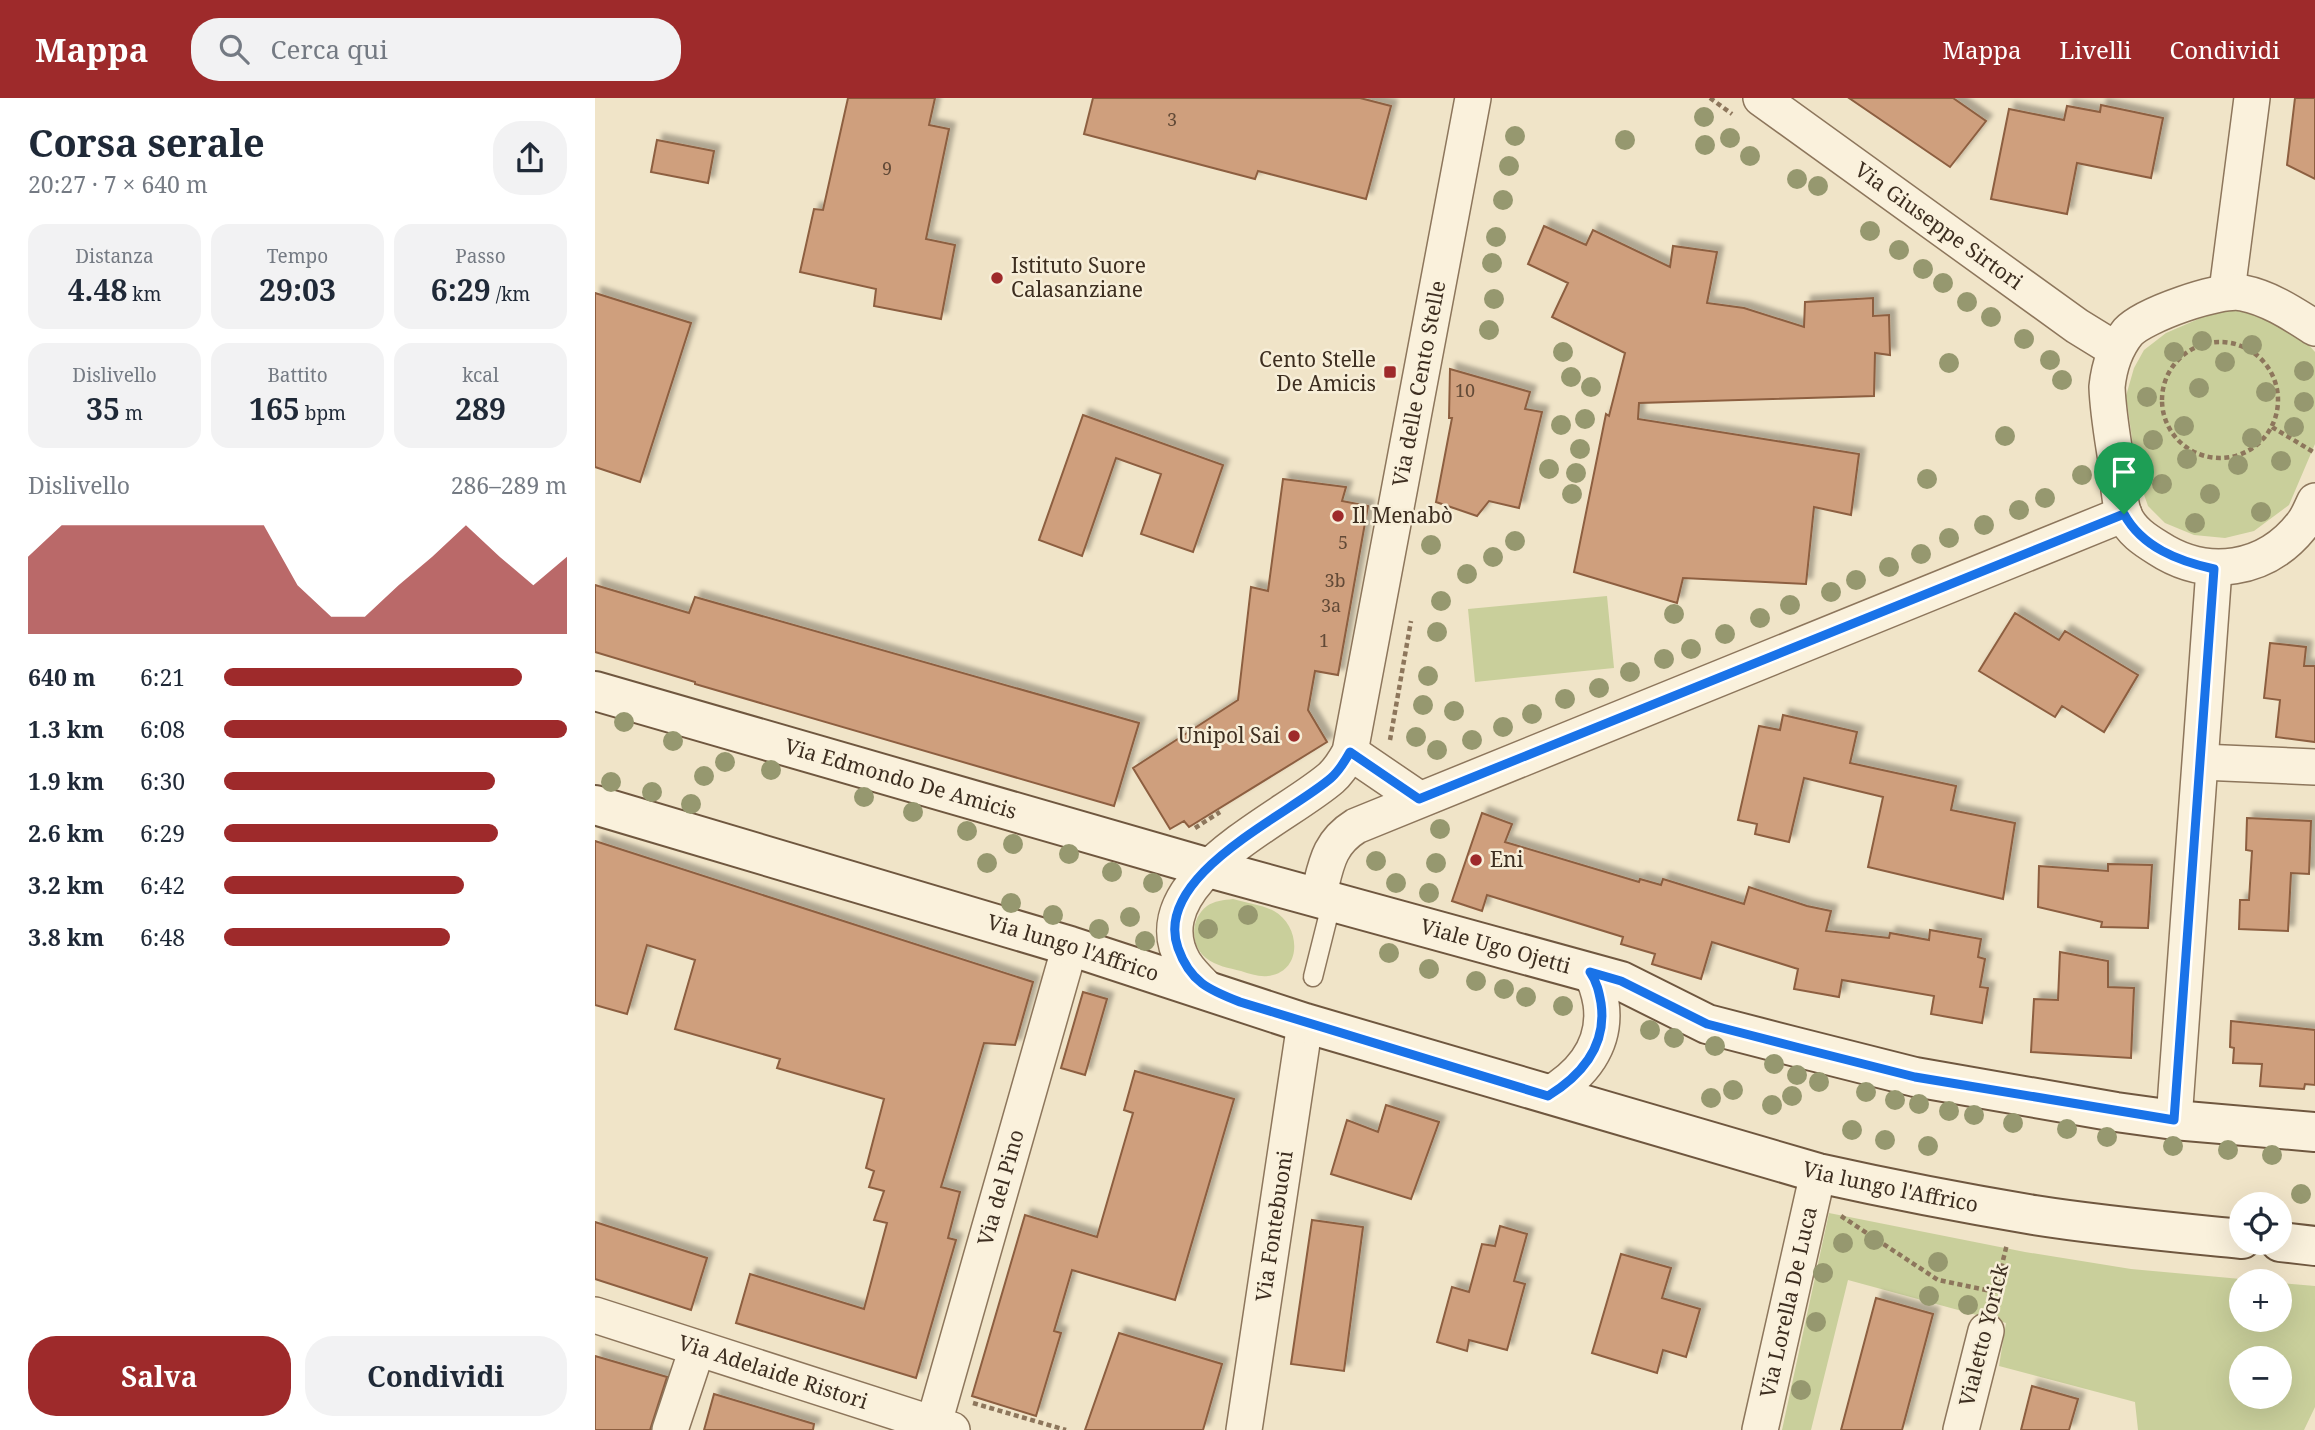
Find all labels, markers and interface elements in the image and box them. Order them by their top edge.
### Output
search box [191,18,681,81]
text: Mappa [35,27,149,72]
icon: search [215,30,253,68]
text: Cerca qui [271,31,388,67]
text: Mappa [1943,33,2022,66]
text: Livelli [2060,33,2132,66]
text: Condividi [2170,33,2280,66]
house number: 3 [1167,107,1177,131]
text: Corsa serale [28,116,265,168]
button: share [493,121,567,195]
street label: Via Giuseppe Sirtori [1850,155,2029,296]
house number: 9 [882,156,892,180]
text: 20:27 · 7 × 640 m [28,168,208,200]
text: Distanza [75,243,154,269]
text: Tempo [267,243,328,269]
text: Passo [455,243,506,269]
place label: Istituto Suore Calasanziane [1011,251,1146,303]
text: 4.48 [68,269,127,310]
text: 29:03 [259,269,336,310]
text: 6:29 [431,269,491,310]
marker: Istituto Suore Calasanziane [989,270,1005,286]
street label: Via delle Cento Stelle [1385,278,1451,489]
text: km [127,281,161,307]
text: /km [491,281,530,307]
place label: Cento Stelle De Amicis [1259,345,1376,397]
text: Dislivello [72,362,157,388]
text: Battito [267,362,328,388]
text: kcal [462,362,499,388]
marker: Cento Stelle De Amicis [1382,364,1398,380]
house number: 10 [1455,378,1475,402]
text: 35 [86,388,120,429]
text: 165 [249,388,300,429]
text: 289 [455,388,506,429]
text: m [120,400,143,426]
text: bpm [300,400,346,426]
pin [2094,442,2154,514]
icon: arrive [2105,453,2143,491]
text: Dislivello [28,469,130,501]
text: 286–289 m [451,469,567,501]
place label: Il Menabò [1352,501,1453,529]
marker: Il Menabò [1330,508,1346,524]
house number: 5 [1338,530,1348,554]
house number: 3b [1324,568,1346,592]
house number: 3a [1321,593,1341,617]
house number: 1 [1319,628,1329,652]
text: 640 m [28,661,96,693]
text: 6:21 [140,661,185,693]
text: 1.3 km [28,713,104,745]
text: 6:08 [140,713,185,745]
place label: Unipol Sai [1178,721,1280,749]
marker: Unipol Sai [1286,728,1302,744]
street label: Via Edmondo De Amicis [782,731,1020,825]
text: 1.9 km [28,765,104,797]
text: 6:30 [140,765,185,797]
text: 2.6 km [28,817,104,849]
text: 6:29 [140,817,185,849]
place label: Eni [1490,845,1524,873]
marker: Eni [1468,852,1484,868]
text: 3.2 km [28,869,104,901]
text: 6:42 [140,869,185,901]
street label: Via lungo l'Affrico [984,907,1163,987]
street label: Viale Ugo Ojetti [1417,912,1574,980]
text: 3.8 km [28,921,104,953]
text: 6:48 [140,921,185,953]
street label: Via del Pino [970,1126,1030,1249]
street label: Via Fontebuoni [1248,1148,1299,1304]
street label: Via lungo l'Affrico [1799,1154,1981,1218]
map controls [2229,1192,2292,1409]
button: locate [2229,1192,2292,1255]
street label: Via Lorella De Luca [1753,1204,1823,1400]
street label: Vialetto Yorick [1952,1260,2014,1409]
button: + [2229,1269,2292,1332]
street label: Via Adelaide Ristori [675,1328,872,1415]
button: Salva [28,1336,291,1416]
button: Condividi [305,1336,567,1416]
button: − [2229,1346,2292,1409]

